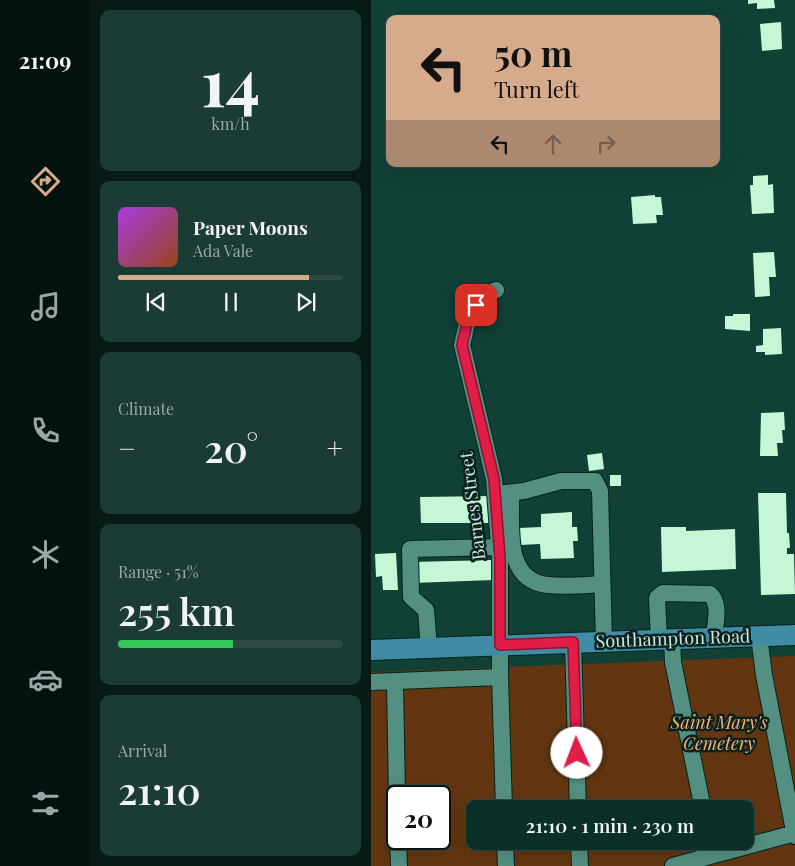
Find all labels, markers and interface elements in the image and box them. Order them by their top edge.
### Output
text: 50 m [494,29,572,76]
icon: left [411,35,476,100]
text: 14 [201,37,260,123]
text: 21:09 [19,45,71,75]
text: Turn left [494,74,579,104]
text: km/h [211,113,250,134]
icon: left [486,130,514,158]
icon: ahead [539,130,567,158]
icon: right [592,130,620,158]
icon: directions [28,164,63,199]
text: Paper Moons [193,214,308,240]
text: Ada Vale [193,240,253,261]
pin [455,284,497,326]
icon: previous [142,288,170,316]
icon: pause [217,288,245,316]
icon: next [292,288,320,316]
icon: music [28,289,63,324]
icon: arrive [462,291,490,319]
text: Climate [118,398,174,419]
icon: phone [28,413,63,448]
text: 20° [204,422,258,473]
text: − [118,429,136,466]
text: + [327,429,343,466]
street label: Barnes Street [453,450,491,562]
icon: climate [28,537,63,572]
text: Range · 51% [118,561,199,582]
text: 255 km [118,585,235,636]
street label: Southampton Road [595,623,751,653]
icon: car [28,662,63,697]
park label: Saint Mary's Cemetery [670,710,768,755]
position arrow [550,726,602,778]
text: Arrival [118,740,167,761]
text: 21:10 [118,764,201,815]
speed limit sign: 20 [386,785,451,850]
icon: filters [28,786,63,821]
text: 21:10 · 1 min · 230 m [526,812,694,838]

